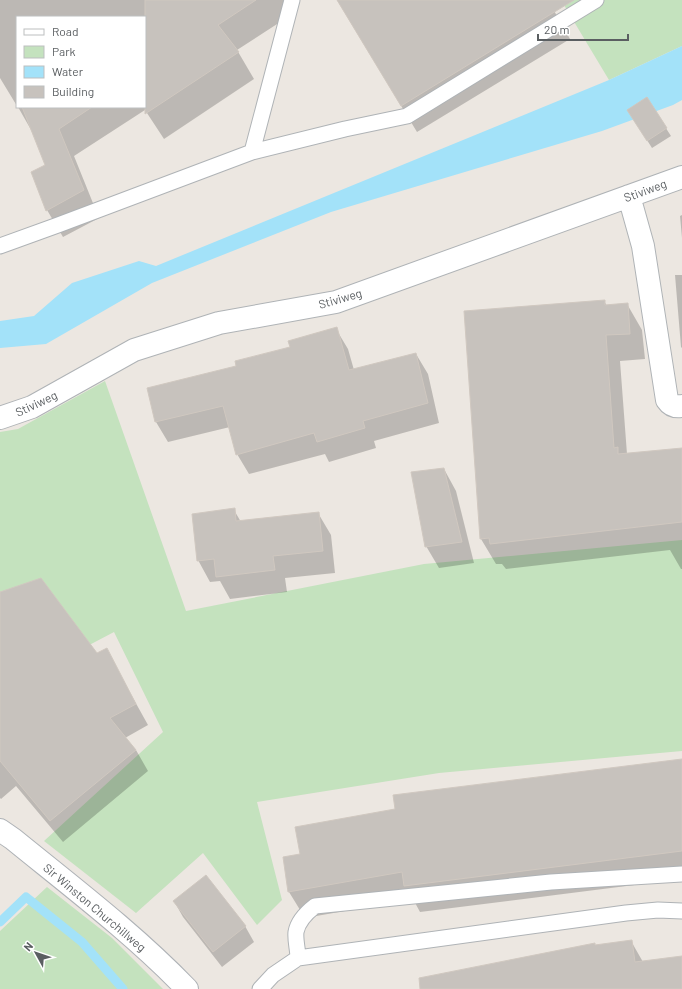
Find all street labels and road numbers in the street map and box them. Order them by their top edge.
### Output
street label: Stiviweg [622,176,668,204]
street label: Stiviweg [317,285,363,311]
street label: Stiviweg [13,387,59,419]
street label: Sir Winston Churchillweg [41,860,149,954]

